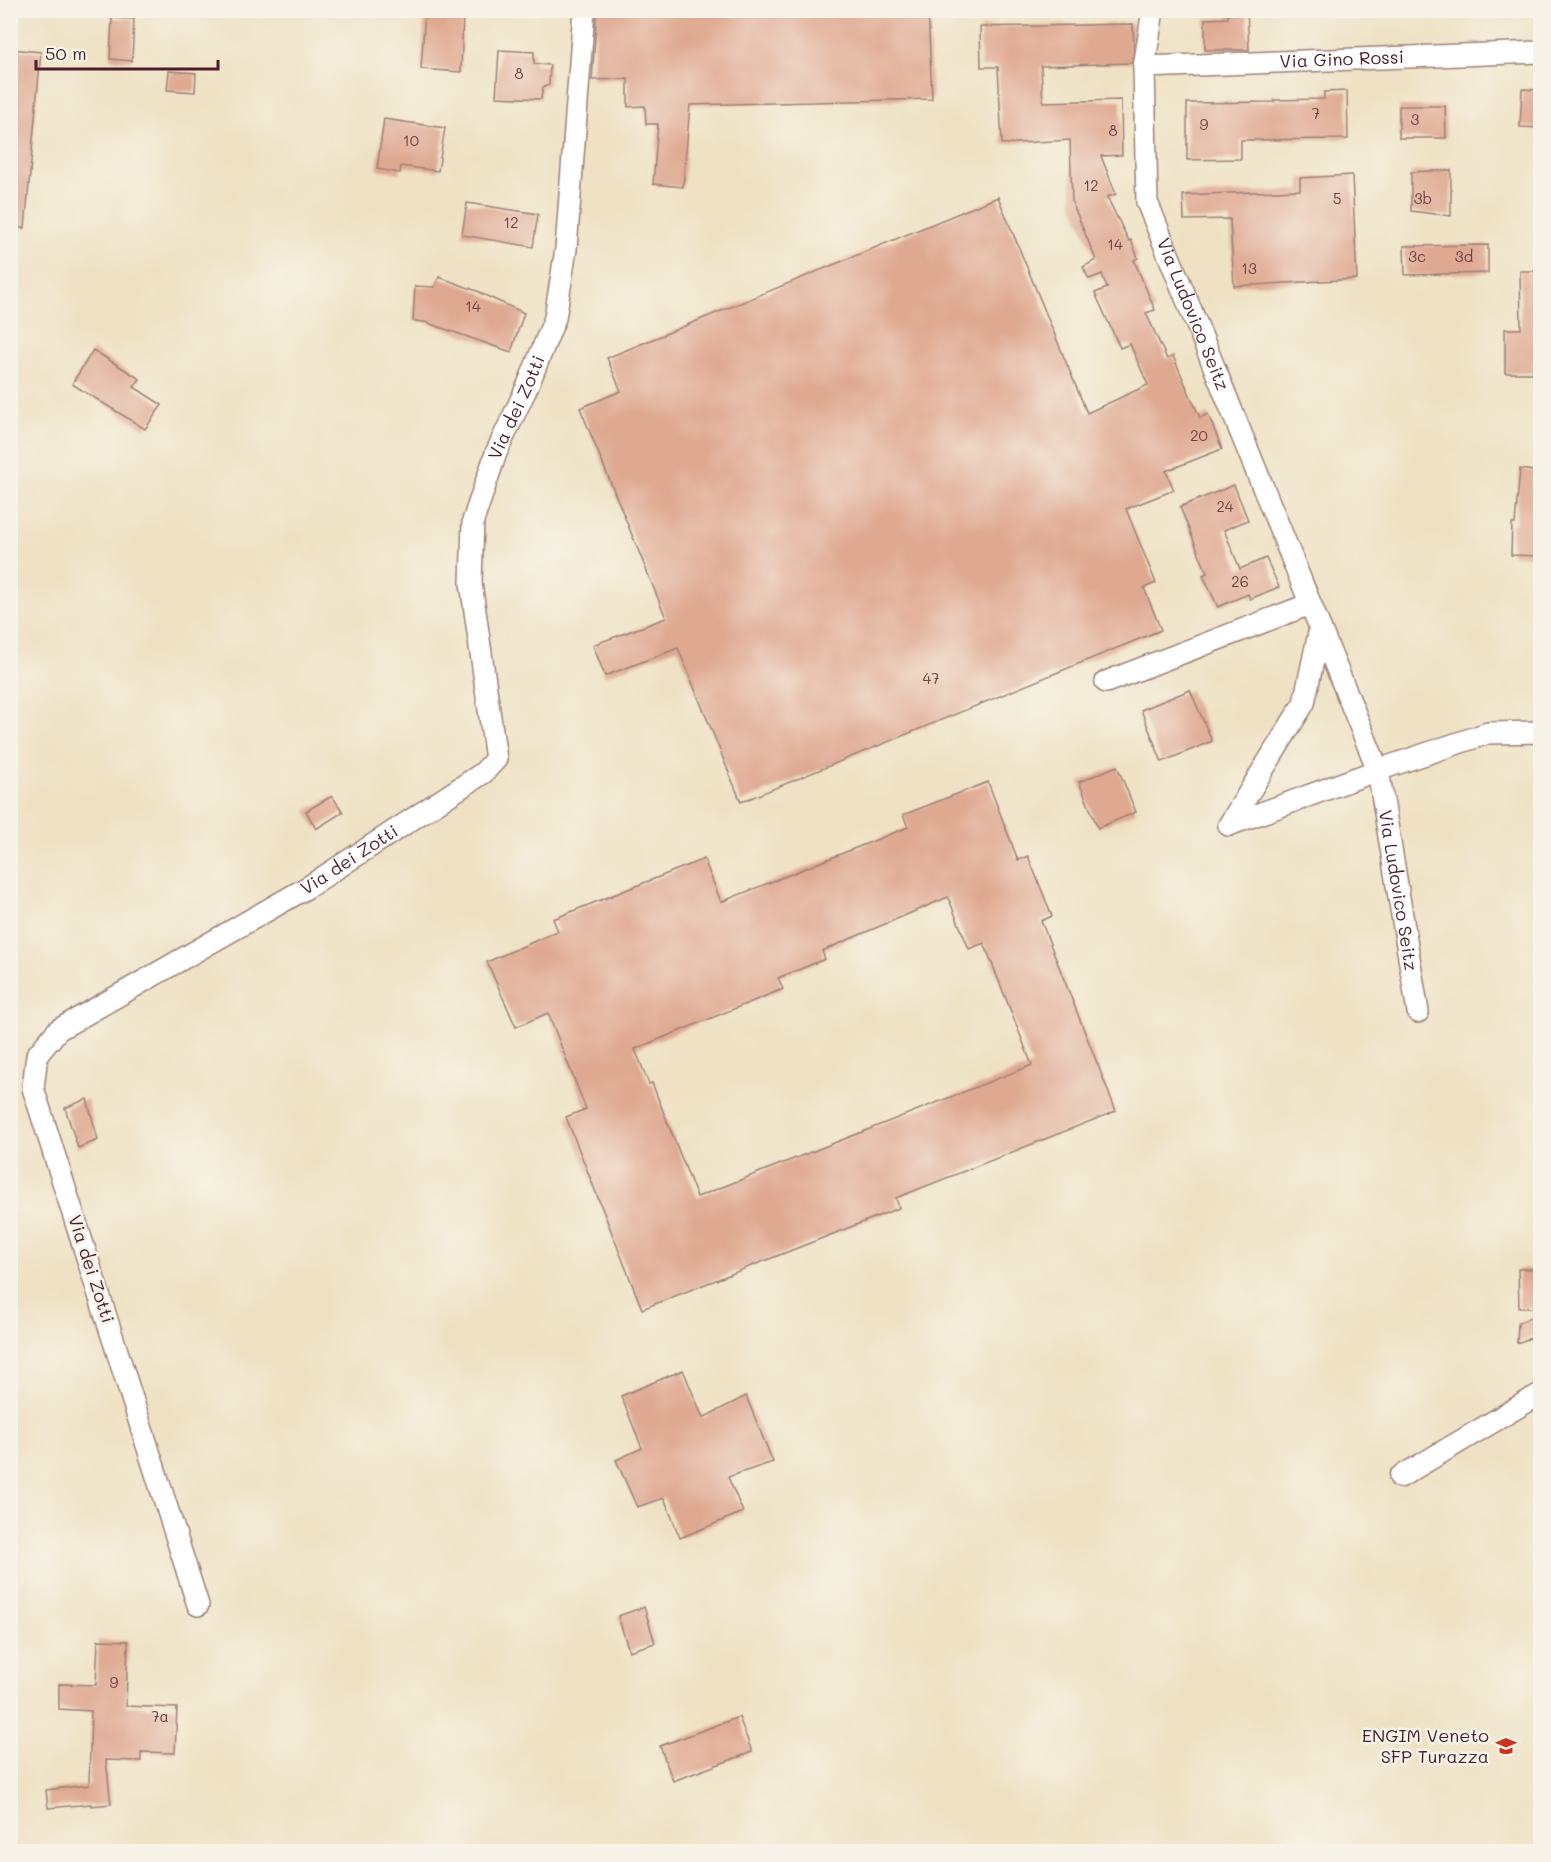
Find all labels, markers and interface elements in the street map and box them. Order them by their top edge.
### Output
scale bar [36,33,218,71]
text: 50 m [45,41,87,65]
street label: Via Gino Rossi [1279,44,1405,73]
house number: 8 [514,63,524,83]
house number: 7 [1312,103,1320,123]
house number: 3 [1411,109,1420,129]
house number: 9 [1200,114,1209,134]
house number: 8 [1108,120,1118,140]
house number: 10 [403,130,419,150]
house number: 12 [1083,175,1099,195]
house number: 5 [1333,188,1341,208]
house number: 3b [1414,188,1432,208]
house number: 12 [503,212,519,232]
house number: 14 [1107,234,1123,254]
street label: Via Ludovico Seitz [1152,234,1235,394]
house number: 3c [1408,246,1426,266]
house number: 3d [1455,246,1473,266]
house number: 13 [1241,258,1257,278]
house number: 14 [465,296,481,316]
street label: Via dei Zotti [482,352,550,462]
house number: 20 [1190,425,1208,445]
house number: 24 [1216,496,1234,516]
house number: 26 [1231,571,1249,591]
house number: 47 [922,668,940,688]
street label: Via Ludovico Seitz [1374,808,1424,972]
street label: Via dei Zotti [296,819,402,900]
street label: Via dei Zotti [63,1212,121,1326]
house number: 9 [110,1672,119,1692]
house number: 7a [151,1706,169,1726]
place label: ENGIM Veneto SFP Turazza [1362,1723,1489,1768]
school or university icon: ENGIM Veneto SFP Turazza [1494,1734,1518,1758]

